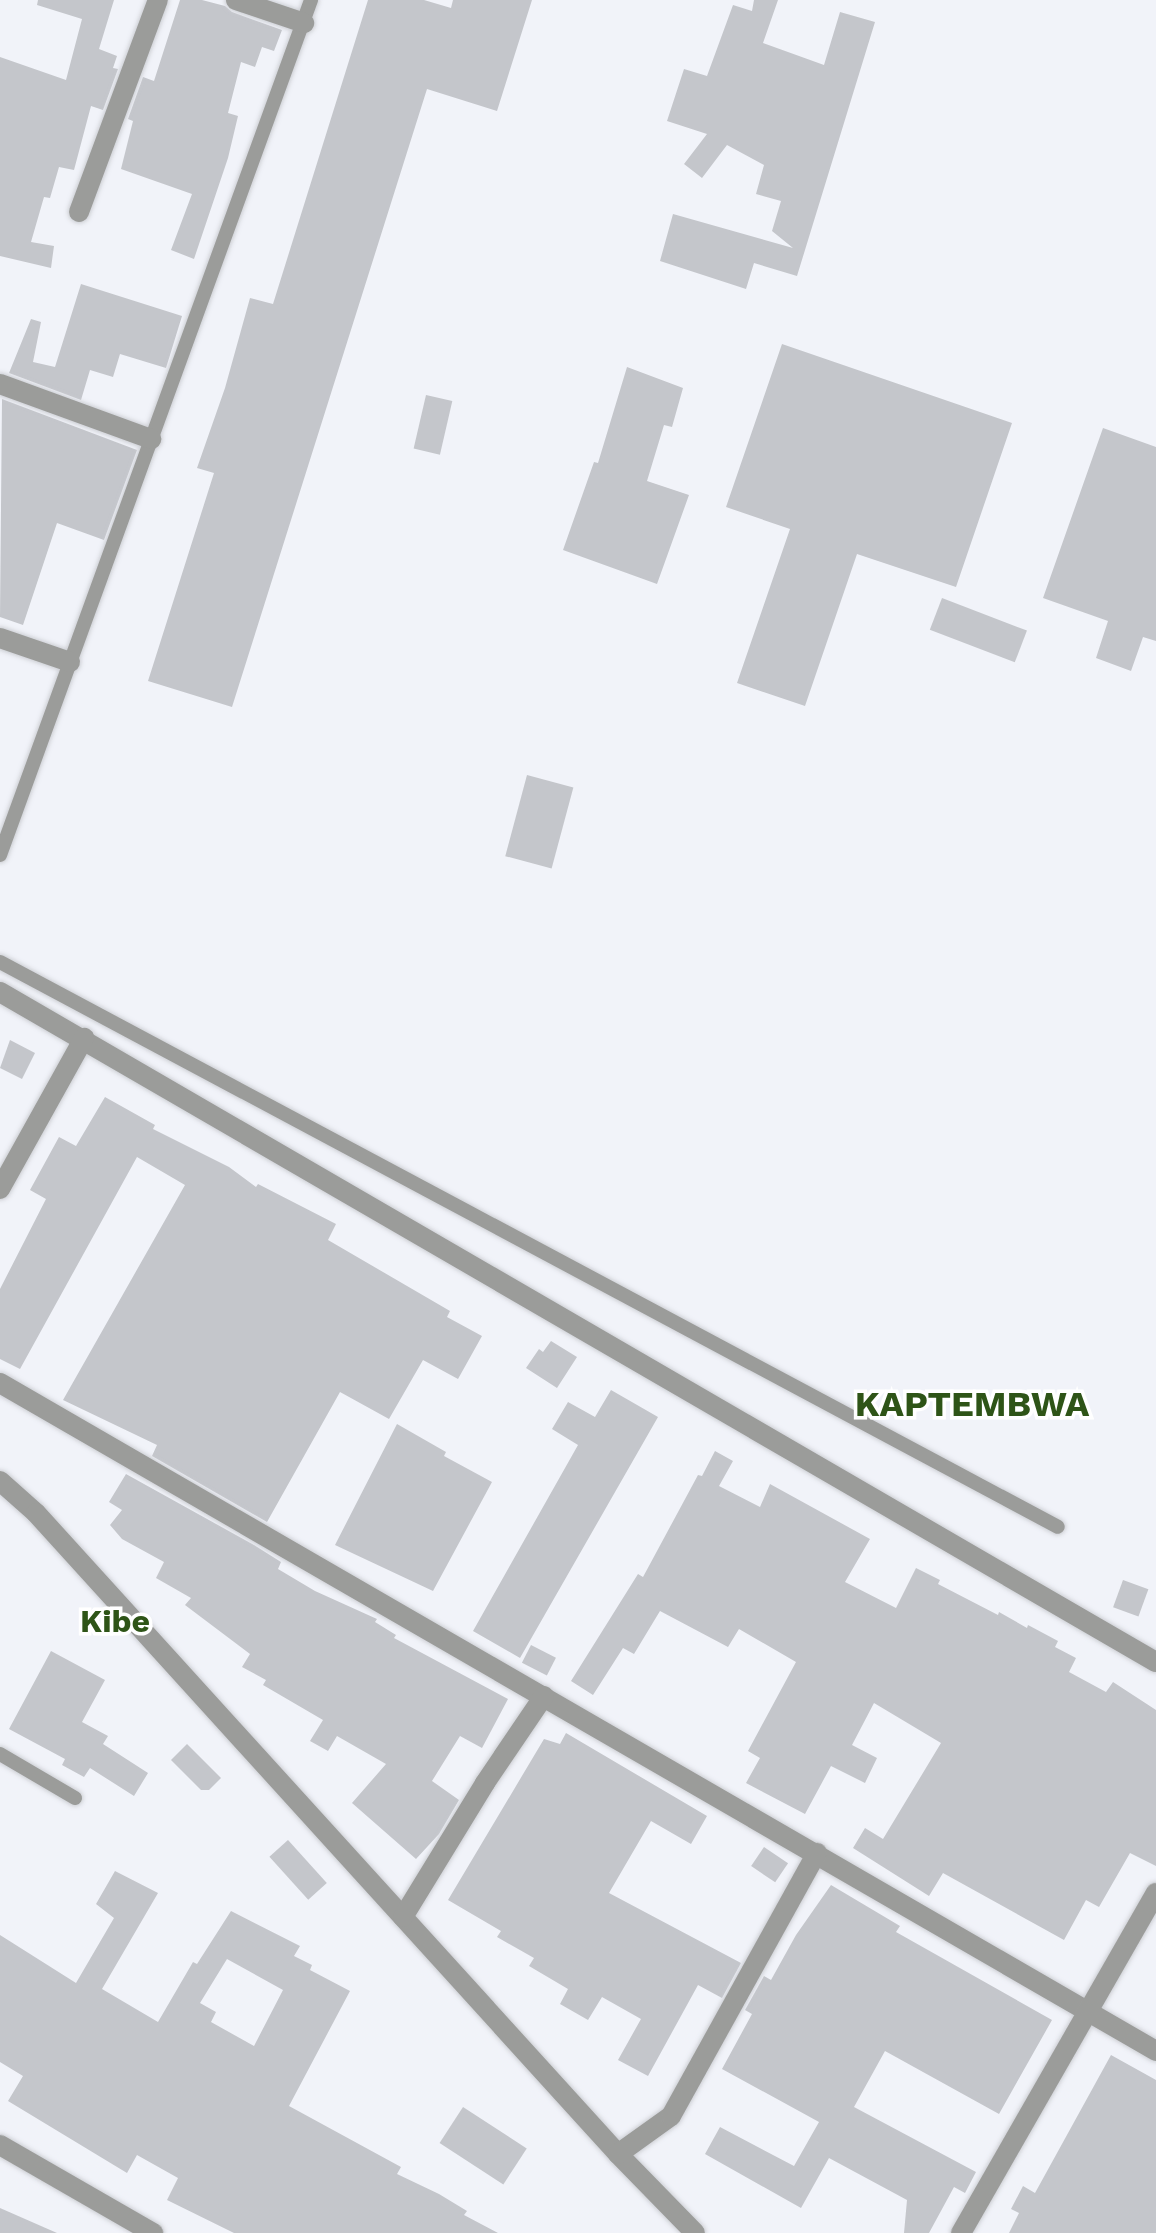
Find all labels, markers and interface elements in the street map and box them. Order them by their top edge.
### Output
district label: KAPTEMBWA [855,1383,1089,1427]
district label: Kibe [80,1602,150,1640]

